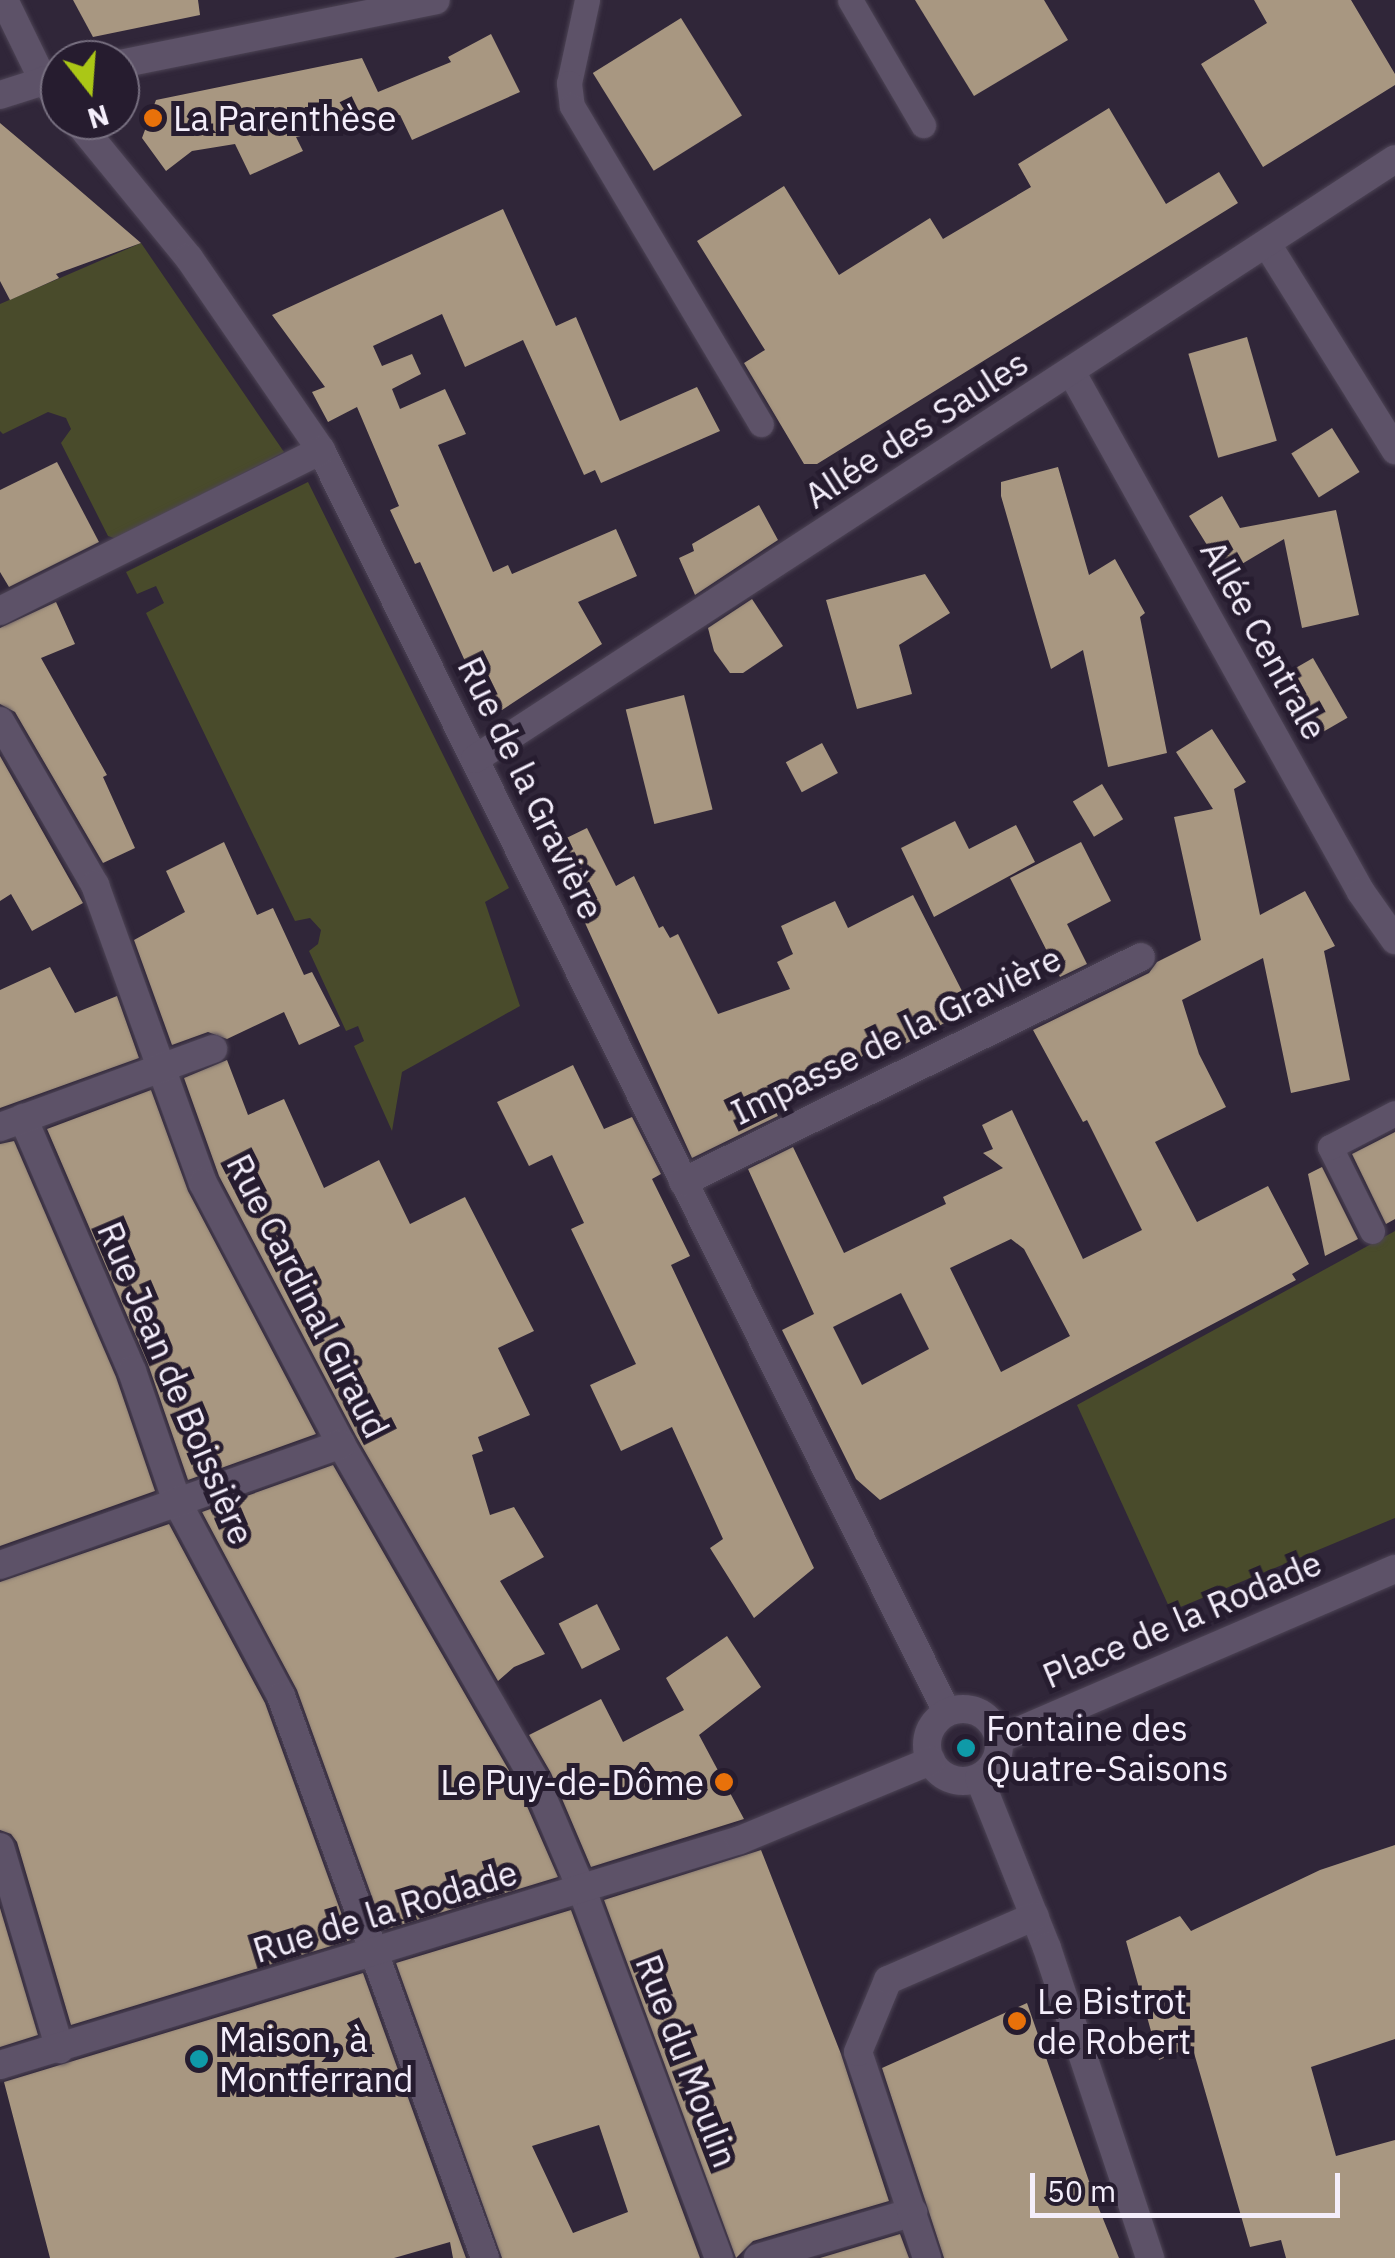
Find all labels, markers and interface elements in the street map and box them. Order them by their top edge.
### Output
north arrow [40,40,140,140]
text: N [83,97,113,138]
place label: La Parenthèse [173,97,396,139]
marker: La Parenthèse [142,107,164,129]
street label: Allée des Saules [797,341,1035,517]
street label: Allée Centrale [1192,533,1336,747]
street label: Rue de la Gravière [449,650,613,926]
street label: Impasse de la Gravière [724,937,1068,1133]
street label: Rue Cardinal Giraud [218,1147,398,1445]
street label: Rue Jean de Boissière [89,1215,263,1551]
street label: Place de la Rodade [1036,1541,1328,1697]
place label: Fontaine des Quatre-Saisons [986,1707,1228,1789]
marker: Fontaine des Quatre-Saisons [955,1737,977,1759]
place label: Le Puy-de-Dôme [440,1761,704,1803]
marker: Le Puy-de-Dôme [713,1771,735,1793]
street label: Rue de la Rodade [248,1851,522,1971]
street label: Rue du Moulin [627,1949,747,2173]
place label: Le Bistrot de Robert [1037,1980,1191,2062]
marker: Le Bistrot de Robert [1006,2010,1028,2032]
place label: Maison, à Montferrand [219,2018,414,2100]
marker: Maison, à Montferrand [188,2048,210,2070]
scale bar [1035,2153,1345,2215]
text: 50 m [1047,2171,1116,2210]

